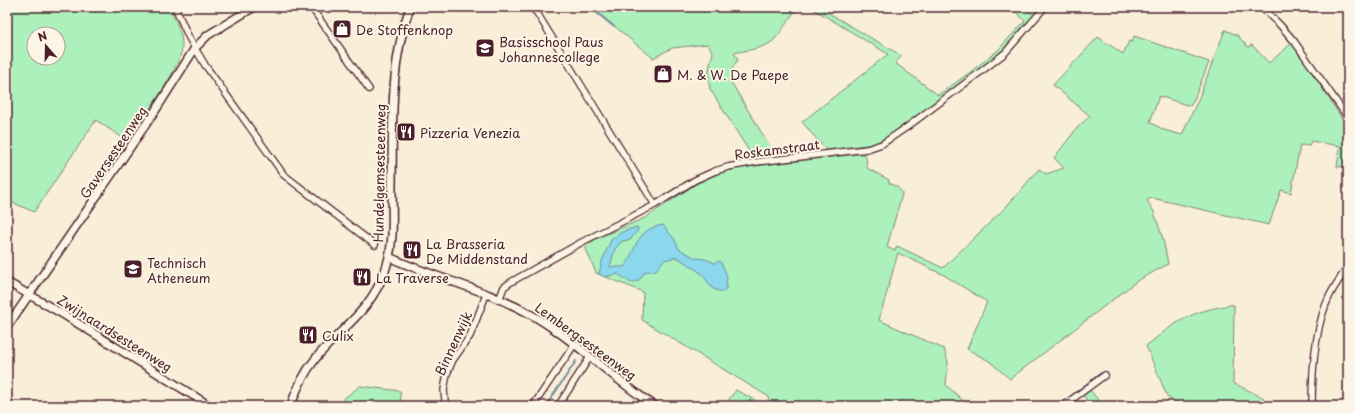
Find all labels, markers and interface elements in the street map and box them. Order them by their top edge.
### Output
shop icon: De Stoffenknop [331,18,353,40]
place label: De Stoffenknop [356,20,453,39]
north arrow [26,26,66,66]
text: N [35,27,50,46]
place label: Basisschool Paus Johannescollege [499,32,603,66]
school or university icon: Basisschool Paus Johannescollege [474,37,496,59]
shop icon: M. & W. De Paepe [652,63,674,85]
place label: M. & W. De Paepe [677,65,789,84]
street label: Gaversesteenweg [75,102,151,202]
street label: Hundelgemsesteenweg [368,103,390,243]
restaurant icon: Pizzeria Venezia [395,121,417,143]
place label: Pizzeria Venezia [420,123,521,142]
street label: Roskamstraat [733,134,821,164]
place label: La Brasseria De Middenstand [426,234,528,268]
restaurant icon: La Brasseria De Middenstand [401,239,423,261]
place label: Technisch Atheneum [147,253,211,287]
school or university icon: Technisch Atheneum [122,258,144,280]
restaurant icon: La Traverse [351,266,373,288]
place label: La Traverse [376,268,449,287]
street label: Zwijnaardsesteenweg [54,290,176,376]
street label: Lembergsesteenweg [531,298,641,384]
street label: Binnenwijk [430,308,476,378]
restaurant icon: Culix [297,324,319,346]
place label: Culix [322,326,354,345]

